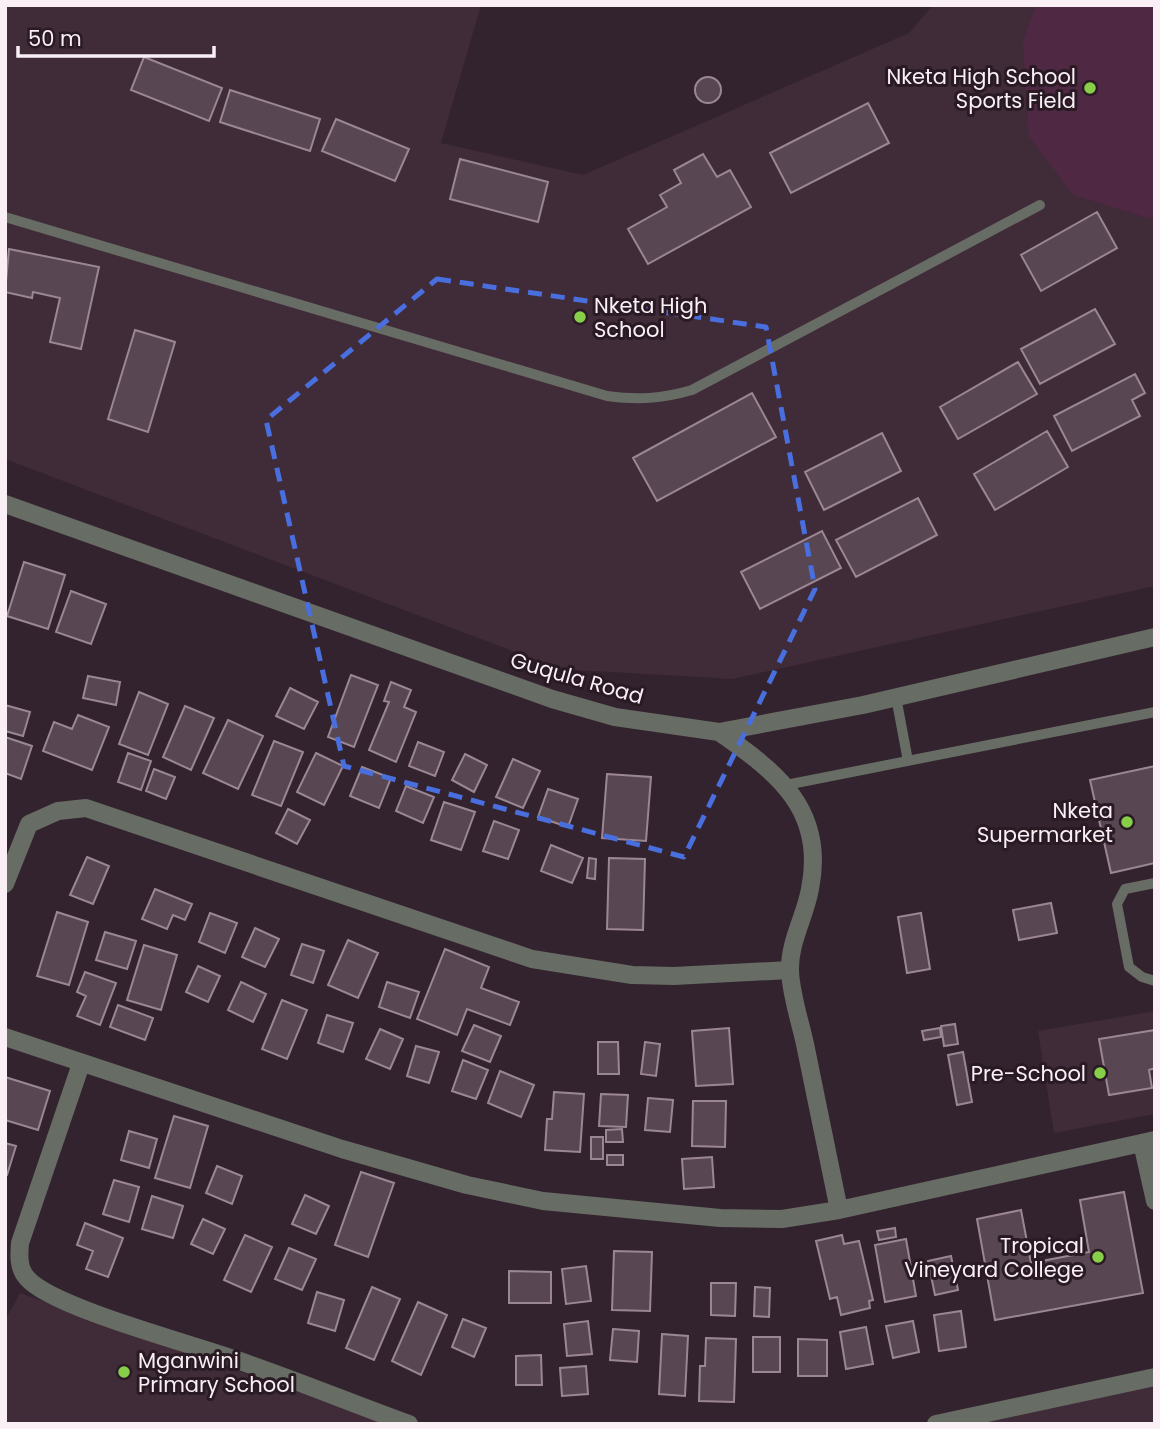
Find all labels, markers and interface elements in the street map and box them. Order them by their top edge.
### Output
scale bar [18,14,214,58]
text: 50 m [28,24,82,53]
place label: Nketa High School Sports Field [886,62,1076,115]
marker: Nketa High School Sports Field [1082,80,1098,96]
place label: Nketa High School [594,291,707,344]
marker: Nketa High School [572,309,588,325]
street label: Guqula Road [507,645,647,711]
place label: Nketa Supermarket [977,796,1113,849]
marker: Nketa Supermarket [1119,814,1135,830]
place label: Pre-School [971,1059,1086,1088]
marker: Pre-School [1092,1065,1108,1081]
place label: Tropical Vineyard College [904,1231,1084,1284]
marker: Tropical Vineyard College [1090,1249,1106,1265]
place label: Mganwini Primary School [138,1346,295,1399]
marker: Mganwini Primary School [116,1364,132,1380]

